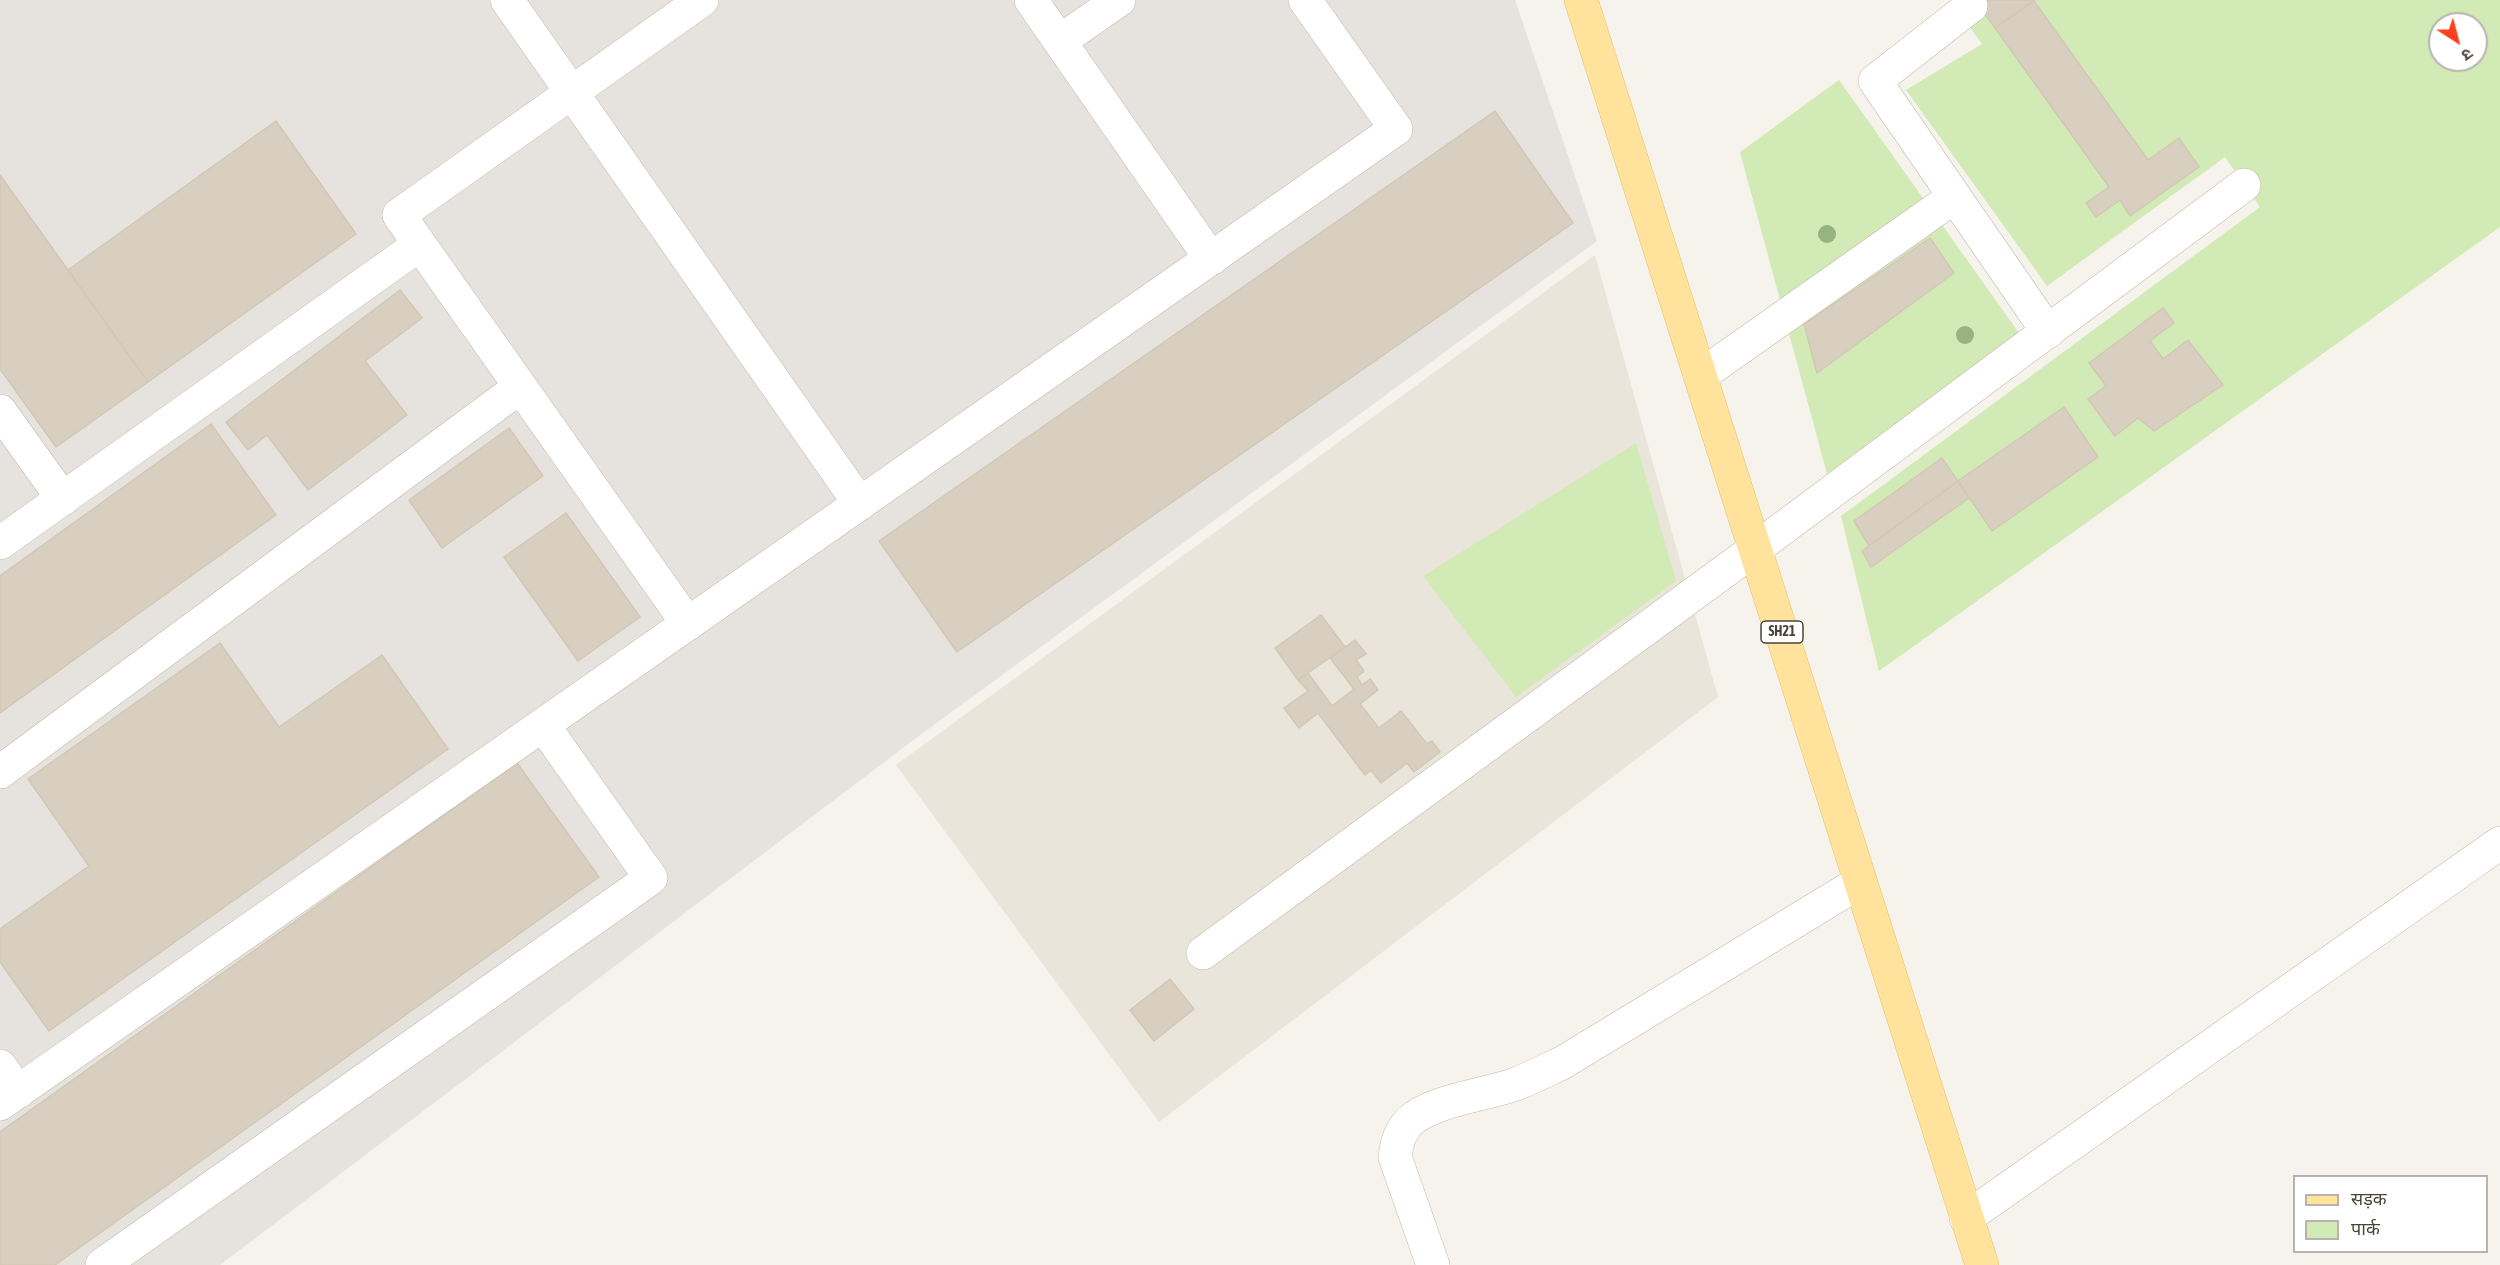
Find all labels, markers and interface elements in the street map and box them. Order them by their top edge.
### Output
north arrow [2428,12,2488,72]
text: उ [2458,45,2476,65]
road number: SH21 [1761,621,1803,643]
legend [2293,1175,2488,1253]
text: सड़क [2351,1188,2387,1209]
text: पार्क [2351,1218,2380,1239]

